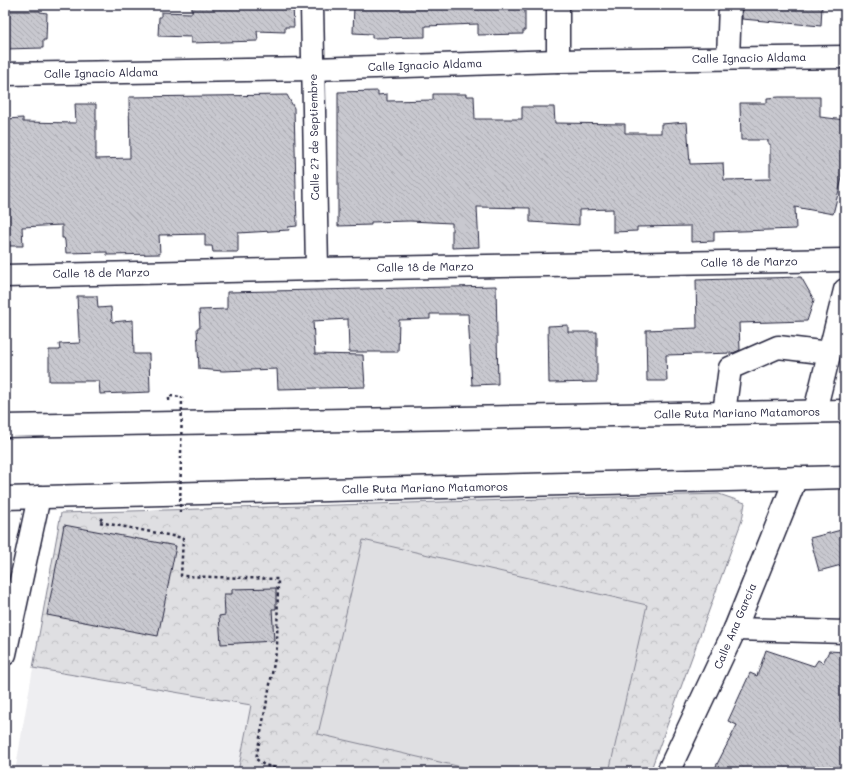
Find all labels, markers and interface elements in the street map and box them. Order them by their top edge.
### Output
street label: Calle Ignacio Aldama [692,49,806,66]
street label: Calle Ignacio Aldama [368,55,483,74]
street label: Calle Ignacio Aldama [44,64,158,81]
street label: Calle 27 de Septiembre [305,73,322,200]
street label: Calle 18 de Marzo [701,253,798,270]
street label: Calle 18 de Marzo [377,258,474,275]
street label: Calle 18 de Marzo [53,264,150,281]
street label: Calle Ruta Mariano Matamoros [654,404,820,421]
street label: Calle Ruta Mariano Matamoros [342,479,508,496]
street label: Calle Ana García [710,580,759,671]

